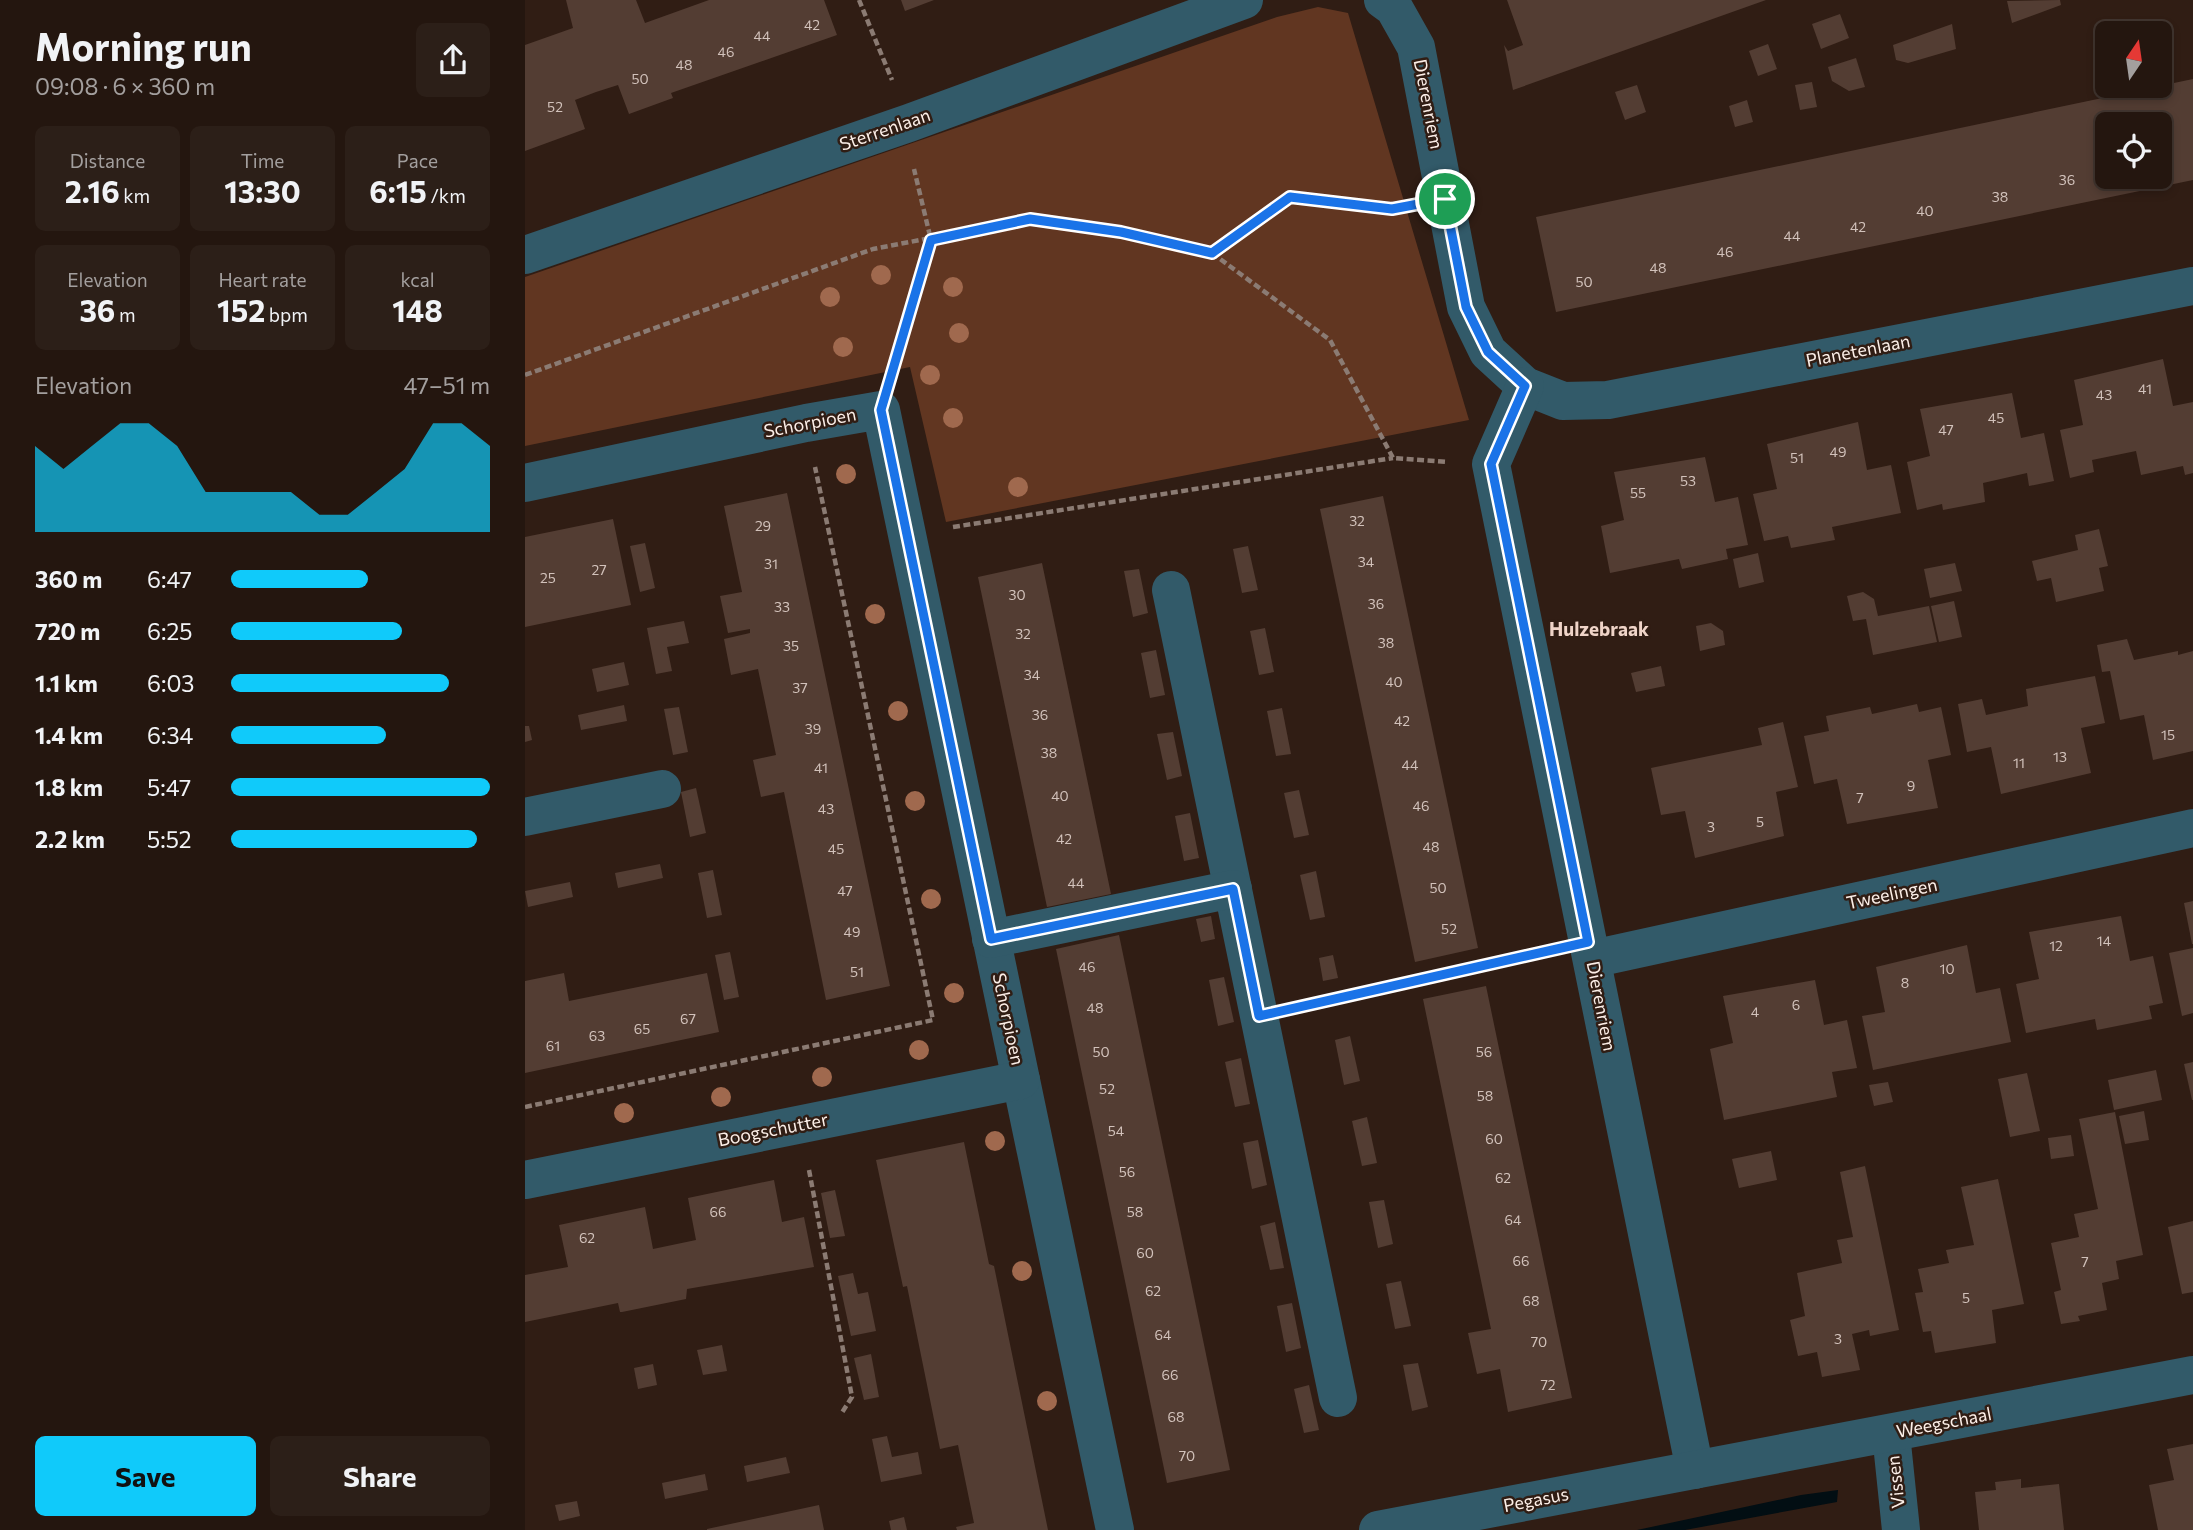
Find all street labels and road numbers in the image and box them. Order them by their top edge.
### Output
street label: Dierenriem [1409,57,1448,151]
street label: Sterrenlaan [836,103,933,155]
street label: Planetenlaan [1804,329,1912,371]
street label: Schorpioen [762,402,858,442]
street label: Tweelingen [1844,873,1939,913]
street label: Dierenriem [1582,959,1621,1053]
street label: Schorpioen [988,971,1029,1067]
street label: Boogschutter [716,1108,830,1150]
street label: Weegschaal [1894,1402,1993,1442]
street label: Vissen [1881,1455,1909,1510]
street label: Pegasus [1501,1482,1570,1516]

